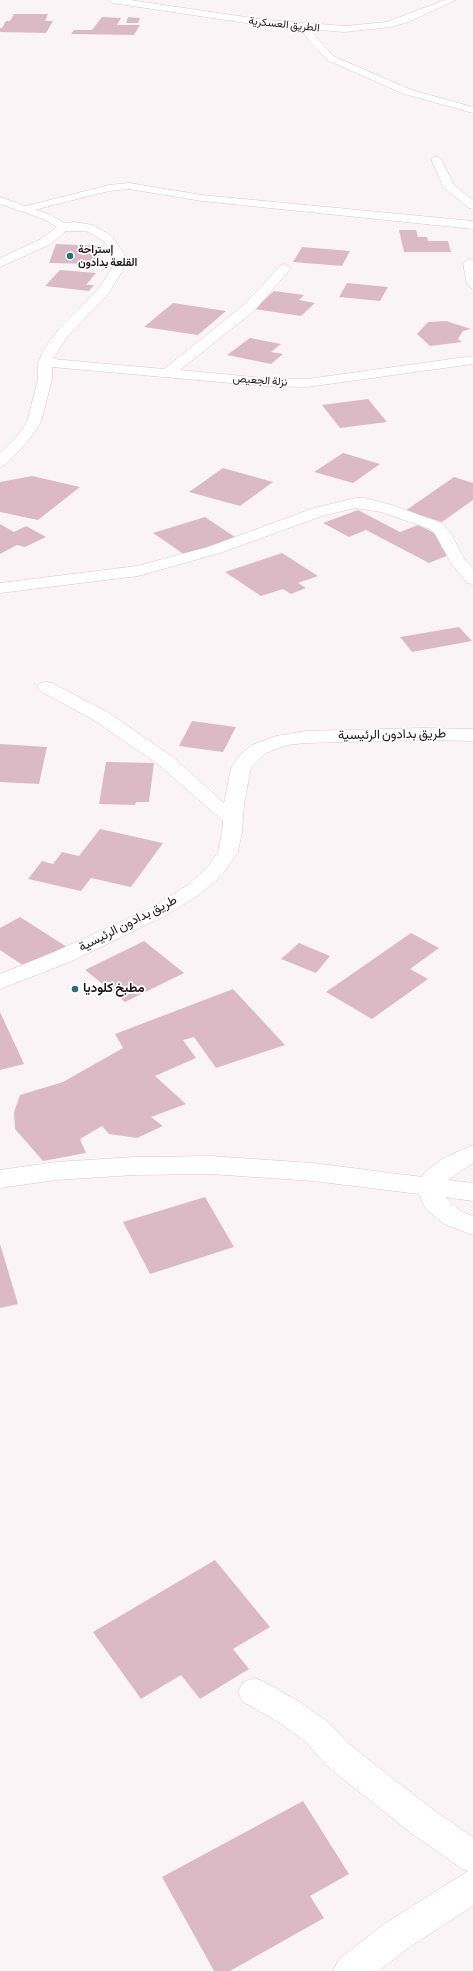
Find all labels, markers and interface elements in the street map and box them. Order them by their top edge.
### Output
street label: الطريق العسكرية [248,15,320,35]
place label: إستراحة القلعة بدادون [78,243,137,269]
marker: إستراحة القلعة بدادون [65,251,75,261]
street label: نزلة الجعيص [232,373,288,389]
street label: طريق بدادون الرئيسية [338,726,446,744]
street label: طريق بدادون الرئيسية [76,892,180,956]
place label: مطبخ كلوديا [83,981,145,997]
marker: مطبخ كلوديا [70,984,80,994]

